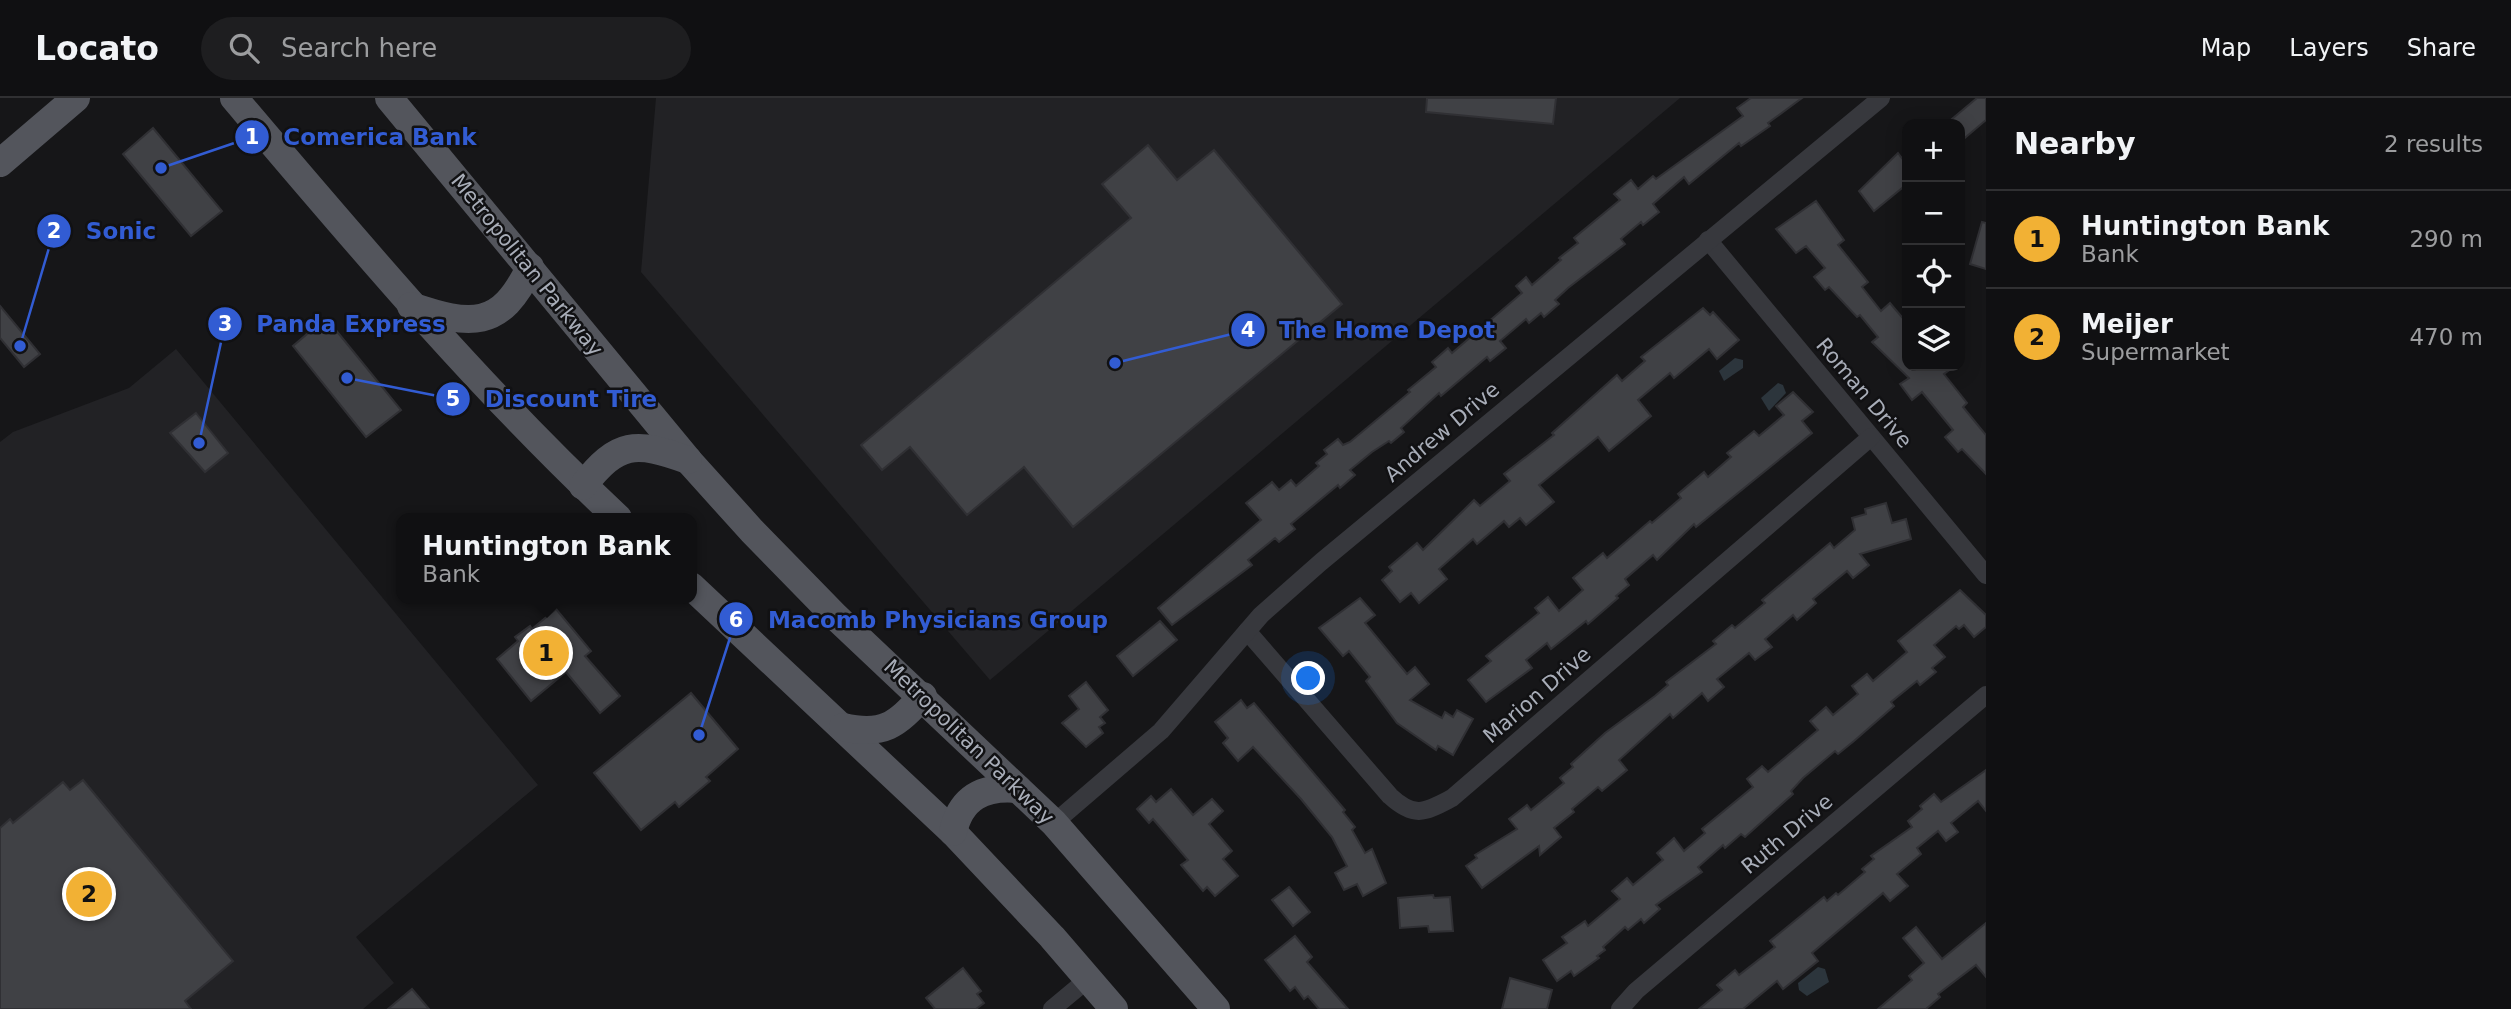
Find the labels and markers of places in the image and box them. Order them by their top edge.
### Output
callout: Comerica Bank [235,115,491,159]
callout: Sonic [37,209,170,253]
callout: Panda Express [208,302,460,346]
callout: The Home Depot [1230,308,1509,352]
callout: Discount Tire [436,377,671,421]
callout: Macomb Physicians Group [719,597,1122,641]
pin: 1 [523,627,569,679]
pin: 2 [66,868,112,920]

